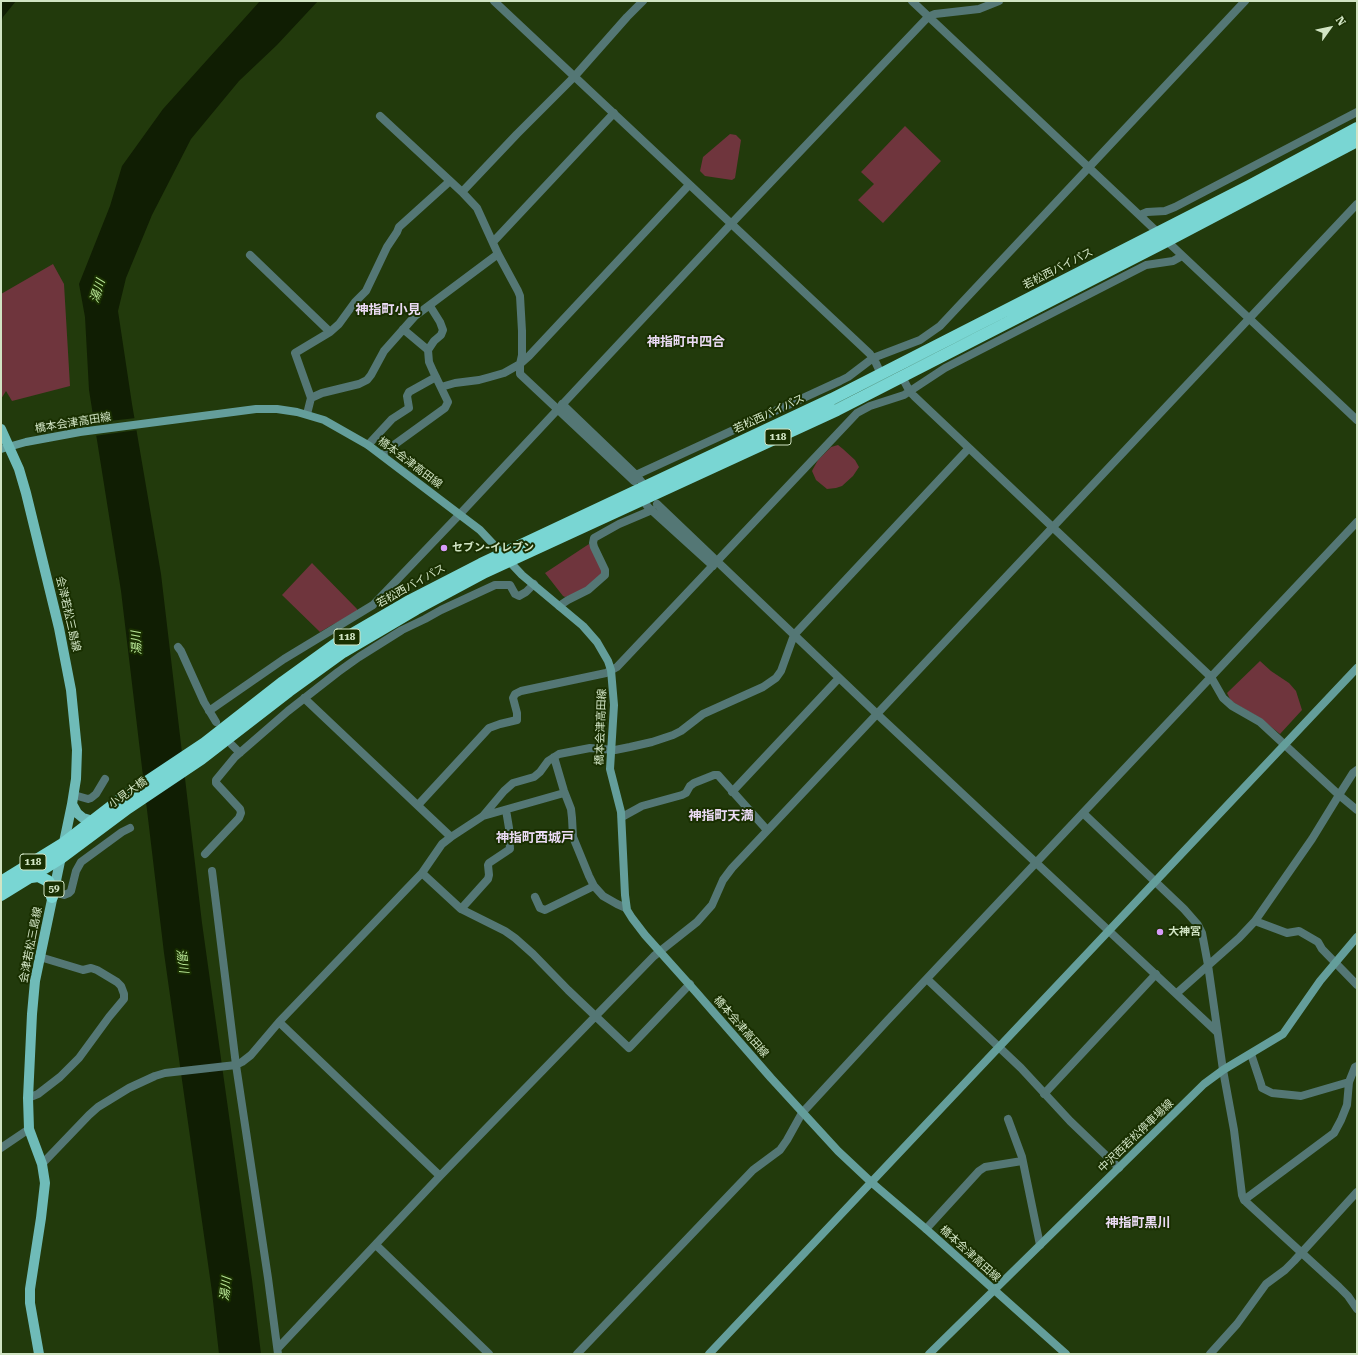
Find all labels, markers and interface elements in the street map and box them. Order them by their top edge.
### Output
north arrow [1310,8,1350,48]
text: N [1333,14,1348,28]
street label: 若松西バイパス [1021,246,1095,292]
water label: 湯川 [88,277,108,305]
district label: 神指町小見 [356,302,420,318]
district label: 神指町中四合 [647,334,725,350]
street label: 若松西バイパス [731,392,807,436]
street label: 橋本会津高田線 [34,410,112,436]
road number: 118 [765,429,791,445]
street label: 橋本会津高田線 [375,435,445,491]
place label: セブン-イレブン [452,541,534,555]
marker: セブン-イレブン [439,543,449,553]
street label: 若松西バイパス [374,562,448,610]
street label: 会津若松三島線 [53,575,83,653]
road number: 118 [334,629,360,645]
water label: 湯川 [129,631,145,655]
street label: 橋本会津高田線 [593,688,609,766]
street label: 小見大橋 [106,775,150,811]
district label: 神指町天満 [689,808,753,824]
district label: 神指町西城戸 [496,830,574,846]
road number: 118 [20,854,46,870]
road number: 59 [44,881,64,897]
street label: 会津若松三島線 [17,906,45,984]
place label: 大神宮 [1168,925,1201,939]
marker: 大神宮 [1155,927,1165,937]
water label: 湯川 [173,948,191,974]
street label: 橋本会津高田線 [711,994,771,1060]
street label: 中沢西若松停車場線 [1096,1097,1176,1175]
district label: 神指町黒川 [1106,1215,1170,1231]
street label: 橋本会津高田線 [937,1223,1003,1285]
water label: 湯川 [218,1276,234,1302]

